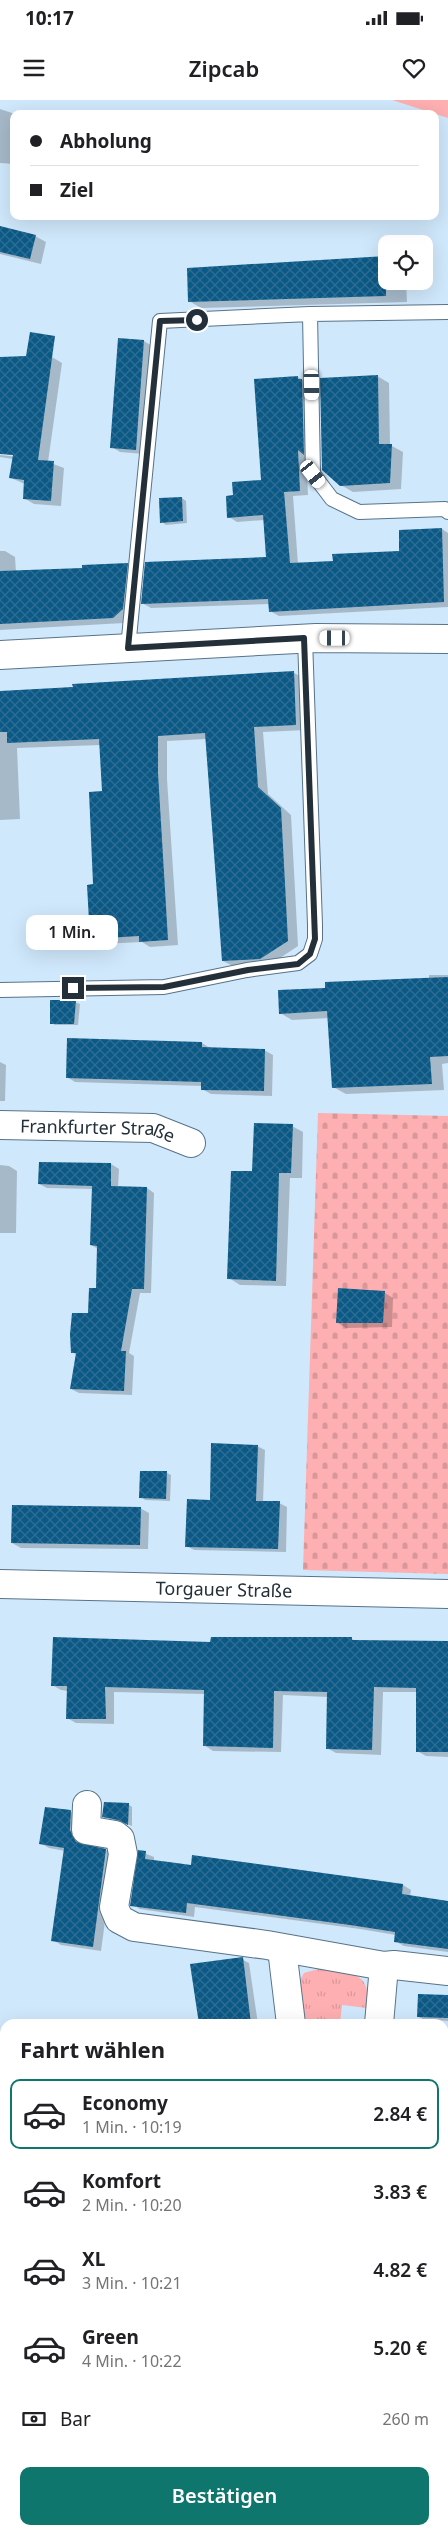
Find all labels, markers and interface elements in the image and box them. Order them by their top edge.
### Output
text: 10:17 [25,5,74,31]
text: Zipcab [189,53,259,83]
icon: menu [20,54,48,82]
icon: heart [400,54,428,82]
text: Abholung [60,128,152,154]
text: Ziel [60,177,94,203]
map controls [378,235,433,290]
button: locate [378,235,433,290]
route start [186,309,208,331]
car [304,370,319,400]
car [297,458,328,490]
car [320,631,350,646]
callout: 1 Min. [27,916,119,950]
text: 1 Min. [48,921,96,943]
route end [62,977,84,999]
street label: Frankfurter Straße [20,1113,179,1148]
street label: Torgauer Straße [155,1575,292,1603]
text: Fahrt wählen [20,2034,165,2064]
text: Economy [82,2090,168,2116]
icon: car [22,2092,67,2137]
text: 2.84 € [373,2101,427,2127]
text: 1 Min. · 10:19 [82,2116,182,2138]
text: Komfort [82,2168,161,2194]
icon: car [22,2170,67,2215]
text: 3.83 € [373,2179,427,2205]
text: 2 Min. · 10:20 [82,2194,182,2216]
text: XL [82,2246,105,2272]
icon: car [22,2248,67,2293]
text: 4.82 € [373,2257,427,2283]
text: 3 Min. · 10:21 [82,2272,182,2294]
text: Green [82,2324,139,2350]
icon: car [22,2326,67,2371]
text: 5.20 € [373,2335,427,2361]
text: 4 Min. · 10:22 [82,2350,182,2372]
icon: cash [20,2405,48,2433]
text: Bar [60,2406,91,2432]
text: 260 m [382,2408,429,2430]
button: Bestätigen [20,2467,429,2525]

